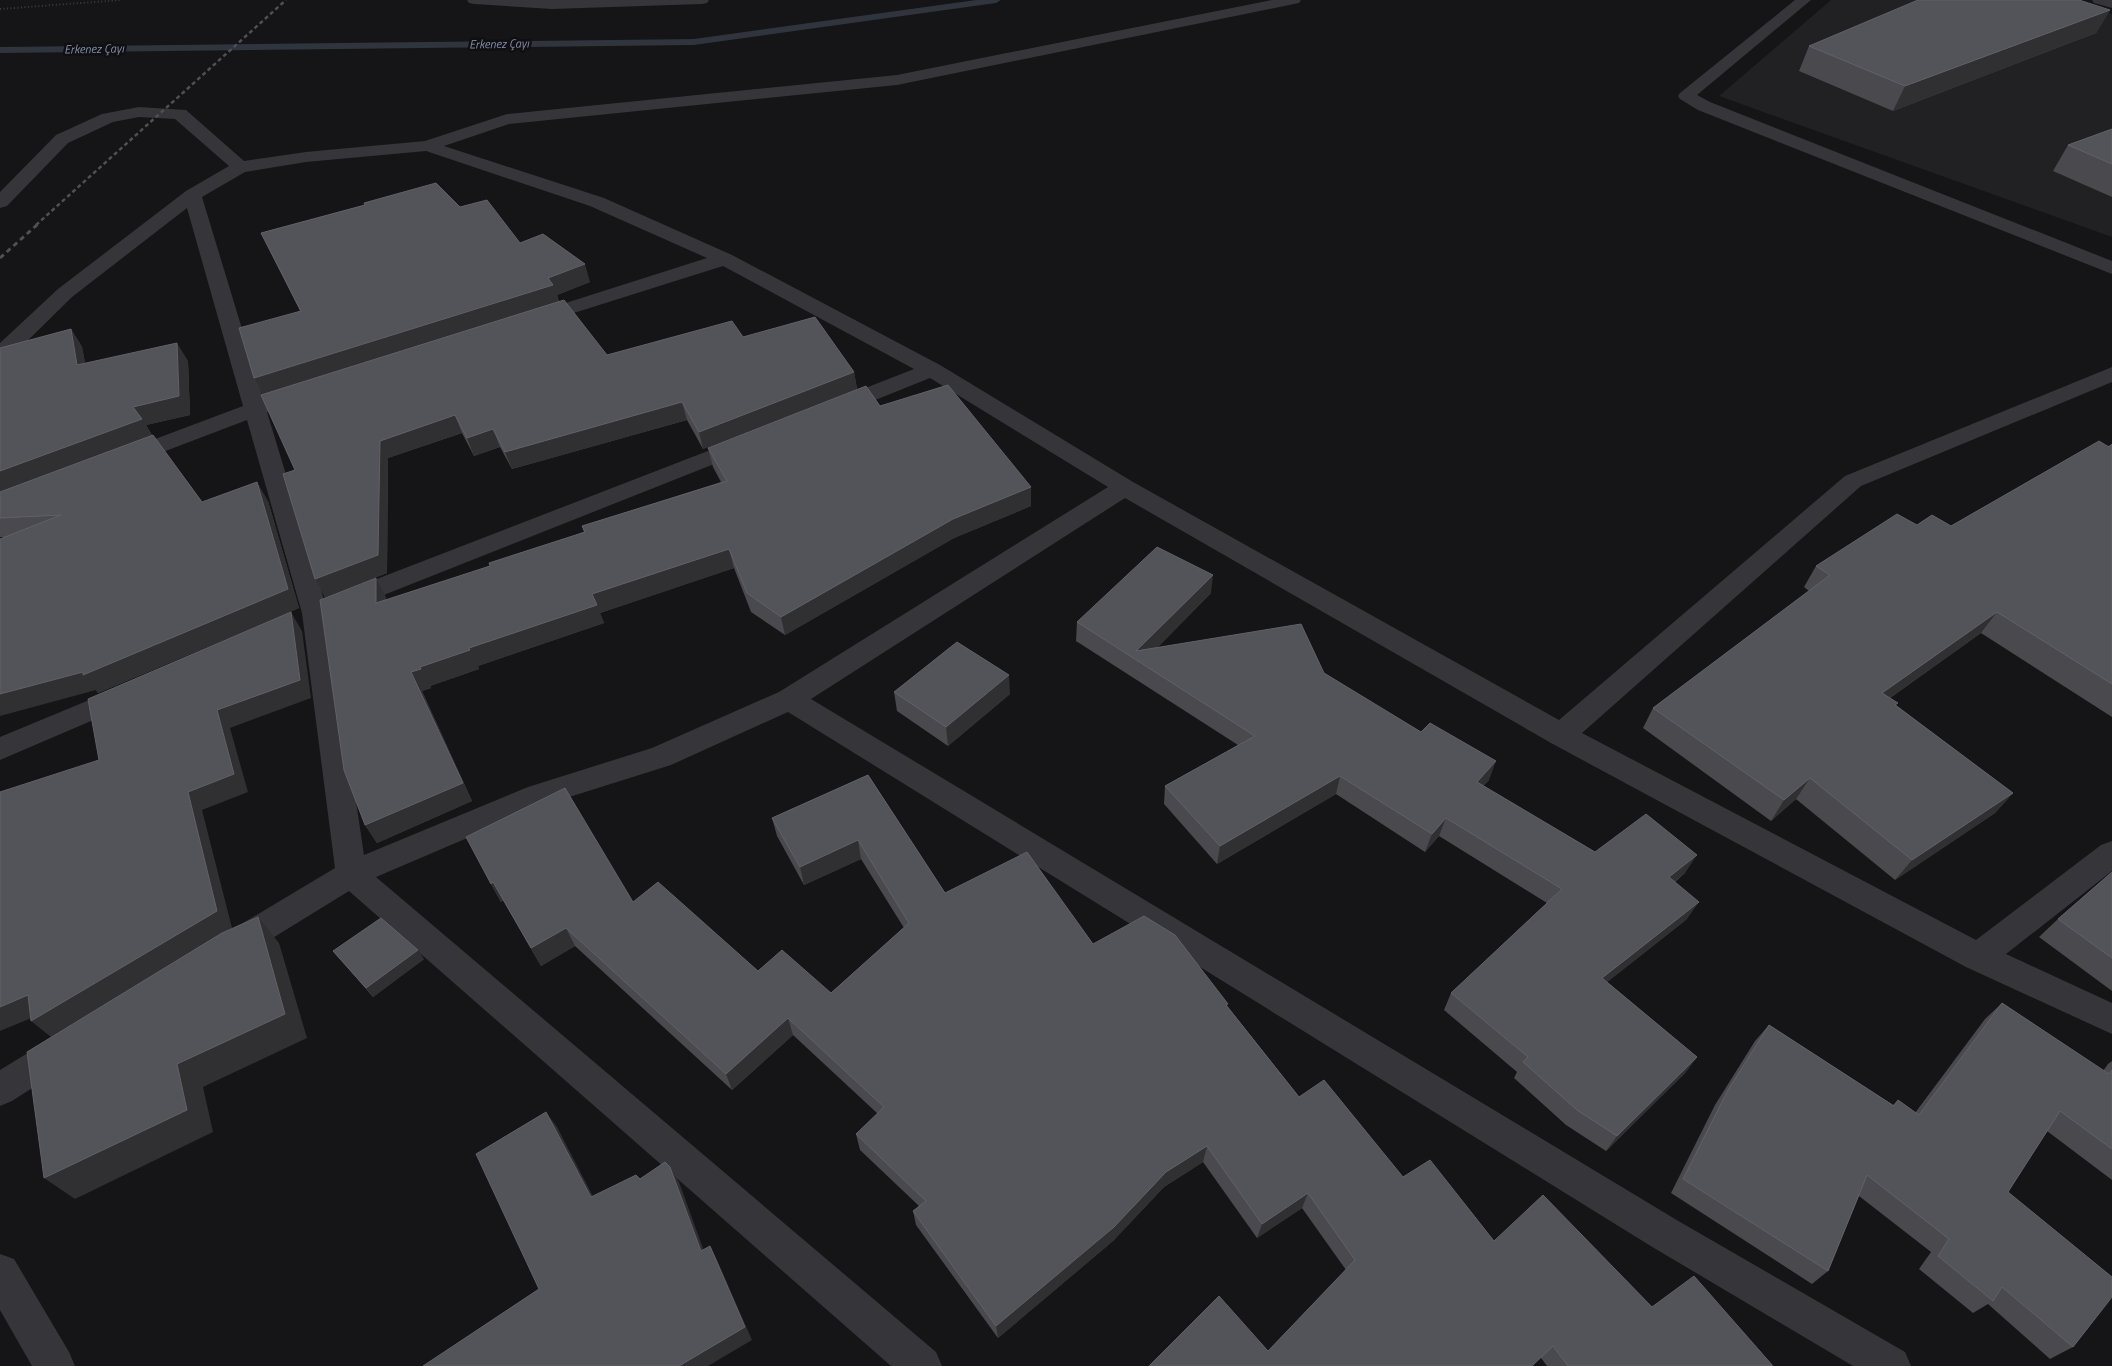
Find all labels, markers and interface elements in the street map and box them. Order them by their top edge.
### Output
water label: Erkenez Çayı [469,33,530,54]
water label: Erkenez Çayı [64,38,125,59]

